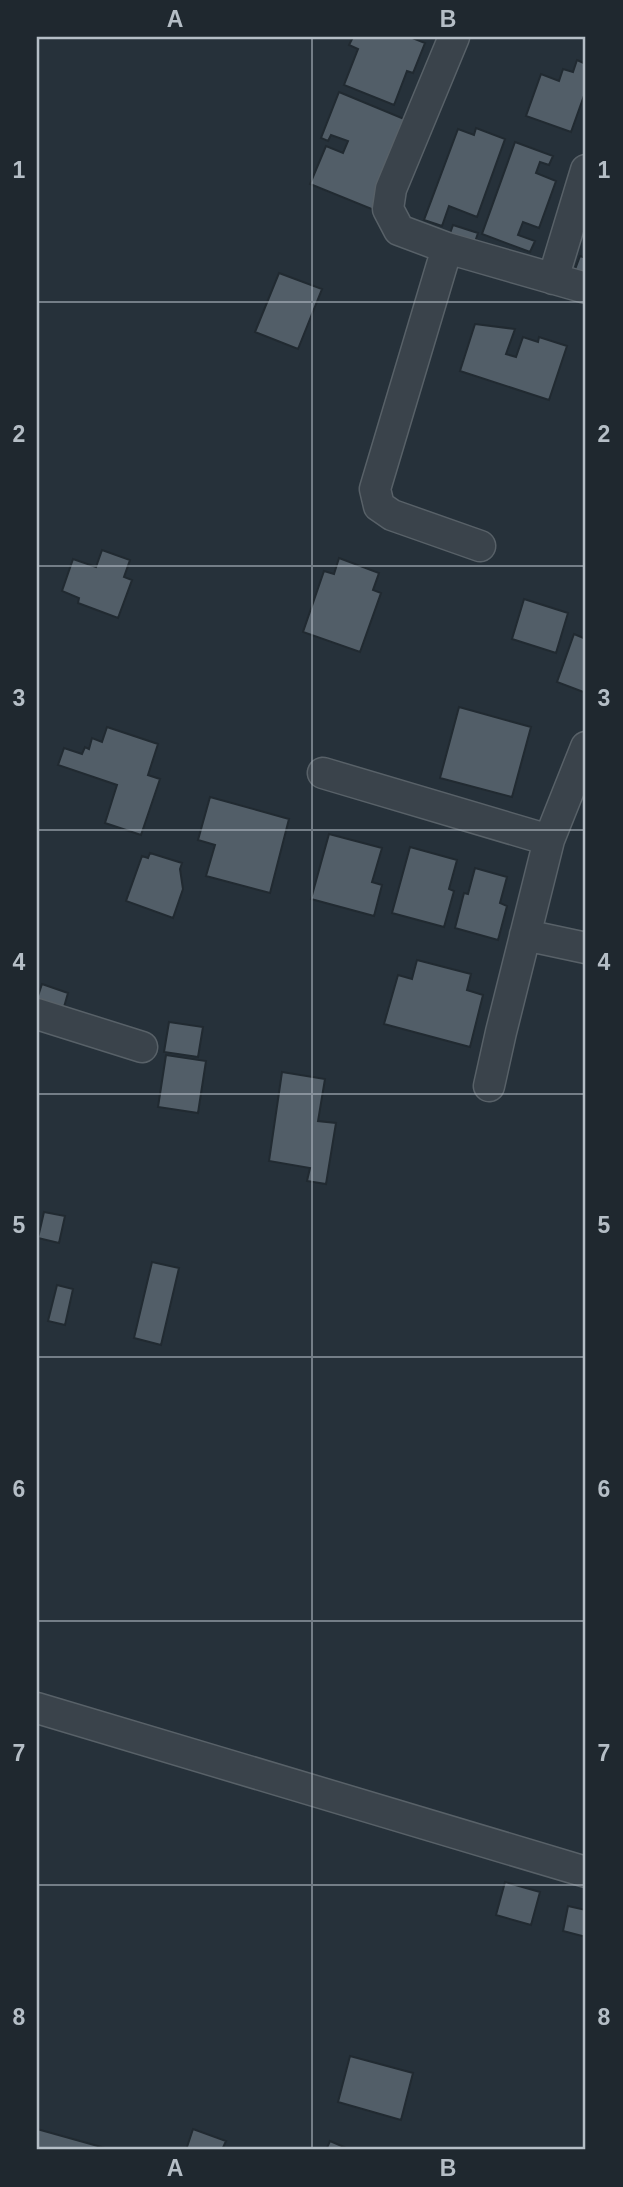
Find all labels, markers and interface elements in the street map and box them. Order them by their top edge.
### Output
text: A [167,6,183,32]
text: B [440,6,456,32]
text: 1 [13,157,26,183]
text: 1 [598,157,611,183]
text: 2 [13,421,25,447]
text: 2 [598,421,610,447]
text: 3 [13,685,25,711]
text: 3 [598,685,610,711]
text: 4 [13,949,26,975]
text: 4 [598,949,611,975]
text: 5 [13,1212,26,1238]
text: 5 [598,1212,611,1238]
text: 6 [13,1476,25,1502]
text: 6 [598,1476,610,1502]
text: 7 [13,1740,25,1766]
text: 7 [598,1740,610,1766]
text: 8 [13,2004,26,2030]
text: 8 [598,2004,611,2030]
text: A [167,2155,183,2181]
text: B [440,2155,456,2181]

